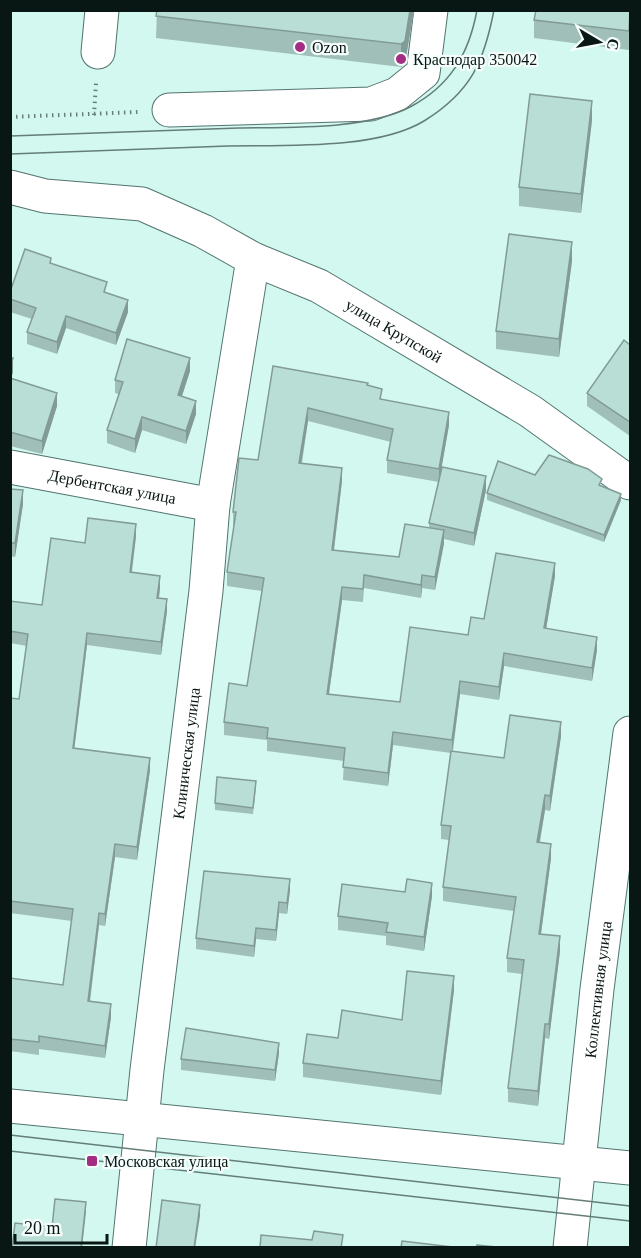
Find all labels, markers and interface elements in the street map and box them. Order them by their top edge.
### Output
north arrow [569,12,629,72]
text: С [604,37,623,52]
place label: Ozon [312,39,347,56]
marker: Ozon [293,40,307,54]
place label: Краснодар 350042 [413,51,537,69]
marker: Краснодар 350042 [394,52,408,66]
street label: улица Крупской [342,296,445,366]
street label: Дербентская улица [47,466,177,507]
street label: Клиническая улица [170,687,203,820]
street label: Коллективная улица [582,920,615,1059]
place label: Московская улица [104,1153,228,1171]
marker: Московская улица [85,1154,99,1168]
scale bar [15,1207,106,1245]
text: 20 m [24,1218,61,1238]

